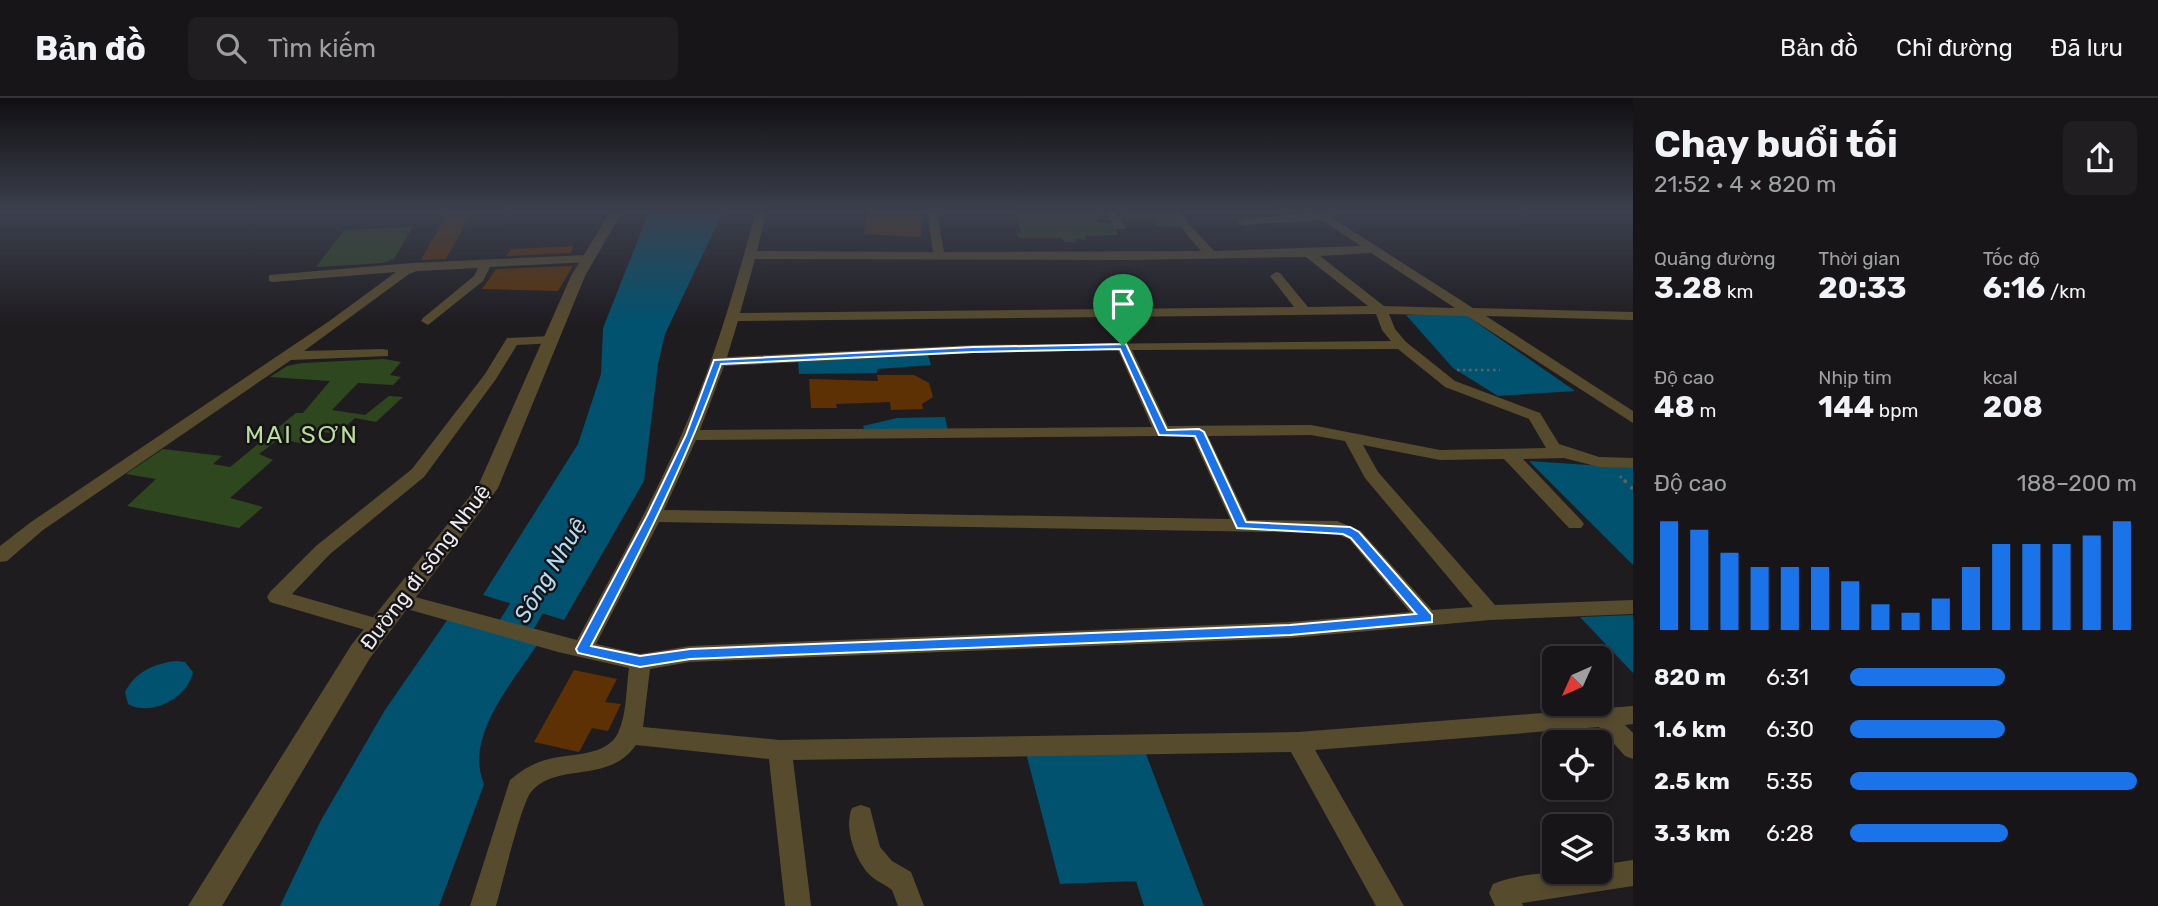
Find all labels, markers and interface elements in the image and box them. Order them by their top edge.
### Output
search box [188,17,678,80]
text: Bản đồ [35,29,146,68]
icon: search [212,29,250,67]
text: Tìm kiếm [268,33,376,64]
text: Bản đồ [1780,34,1858,62]
text: Chỉ đường [1896,34,2013,62]
text: Đã lưu [2051,34,2123,62]
text: Chạy buổi tối [1654,121,1898,167]
button: share [2063,121,2137,195]
text: 21:52 · 4 × 820 m [1654,170,1836,198]
text: Quãng đường [1654,247,1776,270]
text: Thời gian [1818,247,1900,270]
text: Tốc độ [1983,247,2040,270]
text: 3.28 [1654,270,1722,306]
text: 20:33 [1818,270,1907,306]
text: 6:16 [1983,270,2045,306]
pin [1093,274,1153,346]
text: km [1722,280,1753,303]
text: /km [2045,280,2086,303]
icon: arrive [1104,285,1142,323]
text: Độ cao [1654,366,1714,389]
text: Nhịp tim [1818,366,1892,389]
text: kcal [1983,366,2018,389]
text: 48 [1654,389,1695,425]
text: 144 [1818,389,1874,425]
text: 208 [1983,389,2043,425]
text: m [1695,399,1716,422]
text: bpm [1874,399,1918,422]
district label: MAI SƠN [245,421,359,449]
text: Độ cao [1654,469,1727,497]
text: 188–200 m [2017,469,2137,497]
street label: Đường đi sông Nhuệ [355,479,495,655]
water label: Sông Nhuệ [508,512,592,628]
north arrow [1542,646,1612,716]
map controls [1542,646,1612,884]
text: 820 m [1654,663,1726,691]
text: 6:31 [1766,663,1809,691]
text: 1.6 km [1654,715,1726,743]
text: 6:30 [1766,715,1814,743]
button: locate [1542,730,1612,800]
text: 2.5 km [1654,767,1730,795]
text: 5:35 [1766,767,1813,795]
button: layers [1542,814,1612,884]
text: 3.3 km [1654,819,1730,847]
text: 6:28 [1766,819,1814,847]

